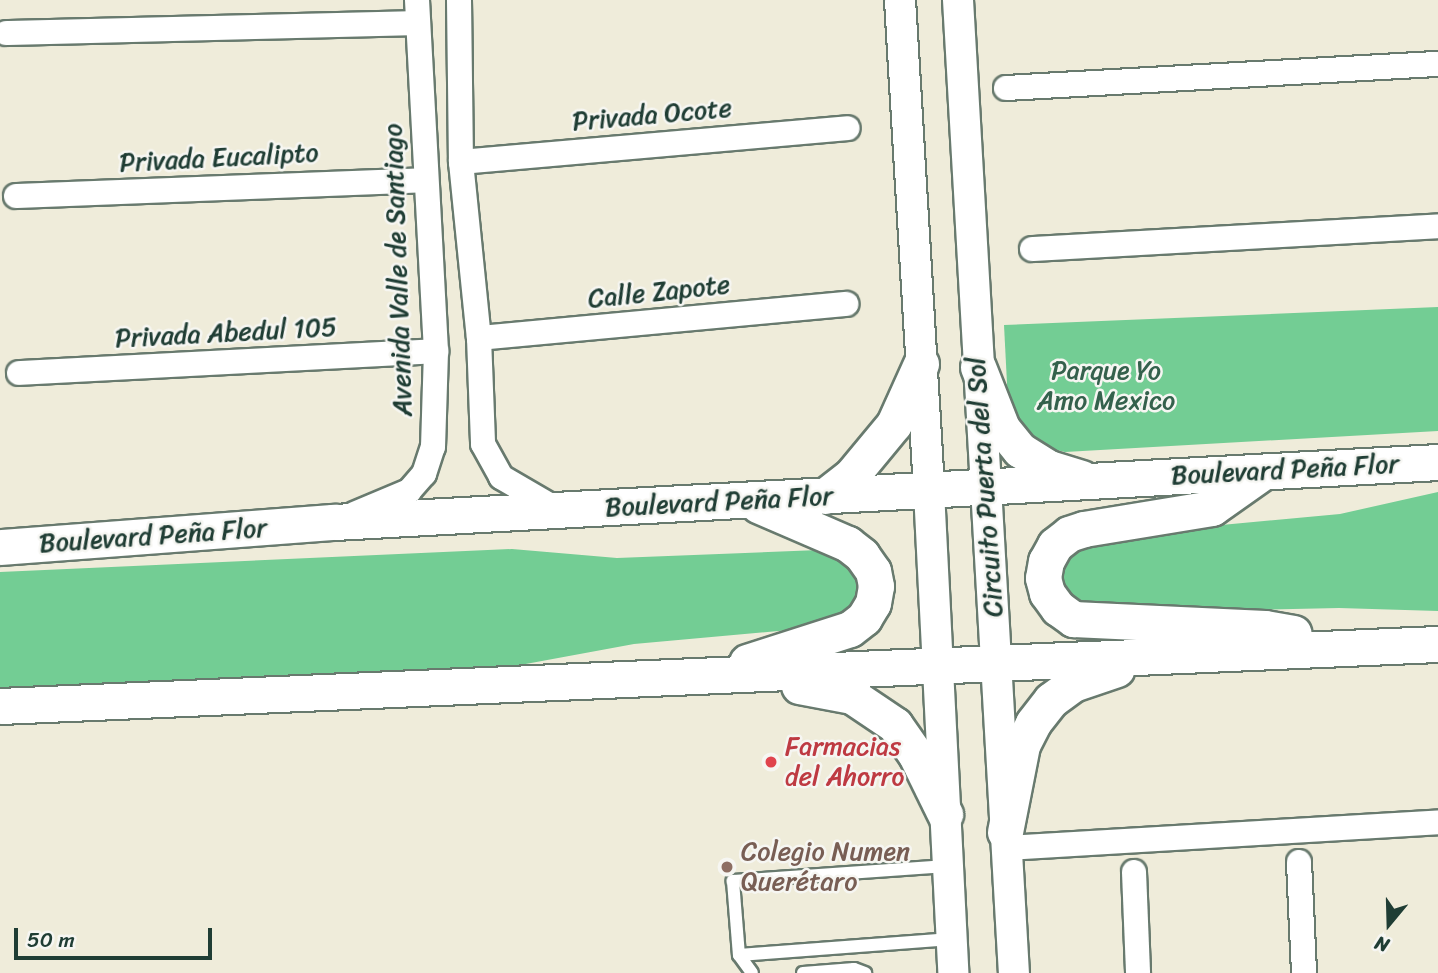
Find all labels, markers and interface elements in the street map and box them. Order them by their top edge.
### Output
street label: Privada Ocote [571,92,733,138]
street label: Avenida Valle de Santiago [377,123,419,417]
street label: Privada Eucalipto [119,137,319,179]
street label: Calle Zapote [587,269,731,315]
street label: Privada Abedul 105 [114,312,338,354]
street label: Circuito Puerta del Sol [960,355,1010,619]
park label: Parque Yo Amo Mexico [1037,355,1175,416]
street label: Boulevard Peña Flor [1170,448,1400,492]
street label: Boulevard Peña Flor [604,480,834,524]
street label: Boulevard Peña Flor [38,512,268,560]
place label: Farmacias del Ahorro [785,731,905,792]
marker: Farmacias del Ahorro [763,754,779,770]
place label: Colegio Numen Querétaro [741,836,911,898]
marker: Colegio Numen Querétaro [719,859,735,875]
north arrow [1354,889,1424,959]
scale bar [18,914,215,958]
text: 50 m [27,921,75,959]
text: N [1370,927,1394,962]

